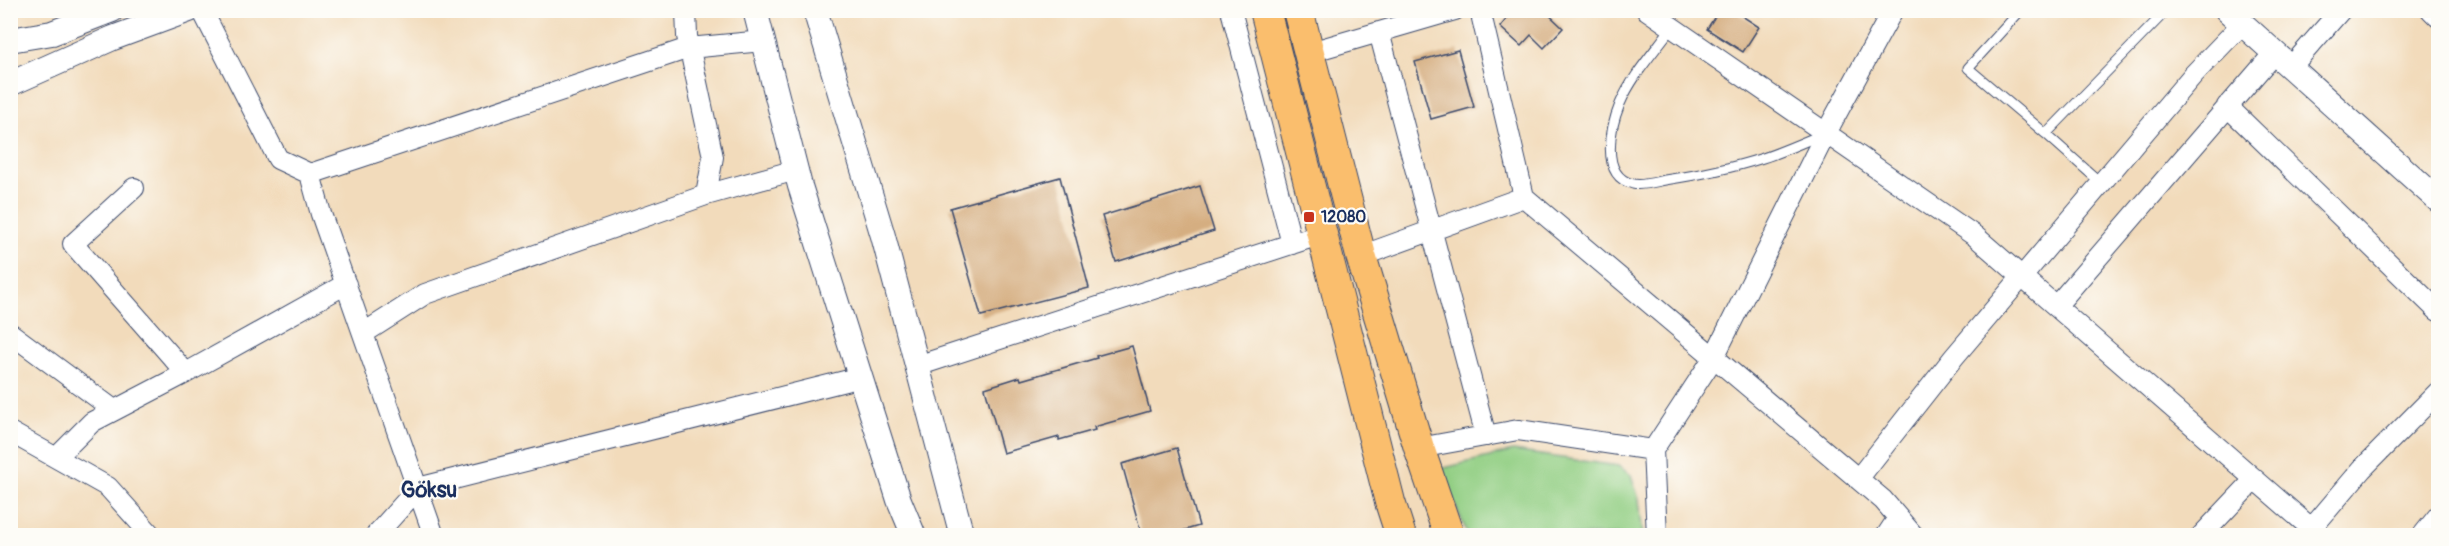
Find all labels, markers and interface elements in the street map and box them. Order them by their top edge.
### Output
place label: 12080 [1321,207,1366,227]
marker: 12080 [1302,210,1316,224]
district label: Göksu [401,476,457,504]

